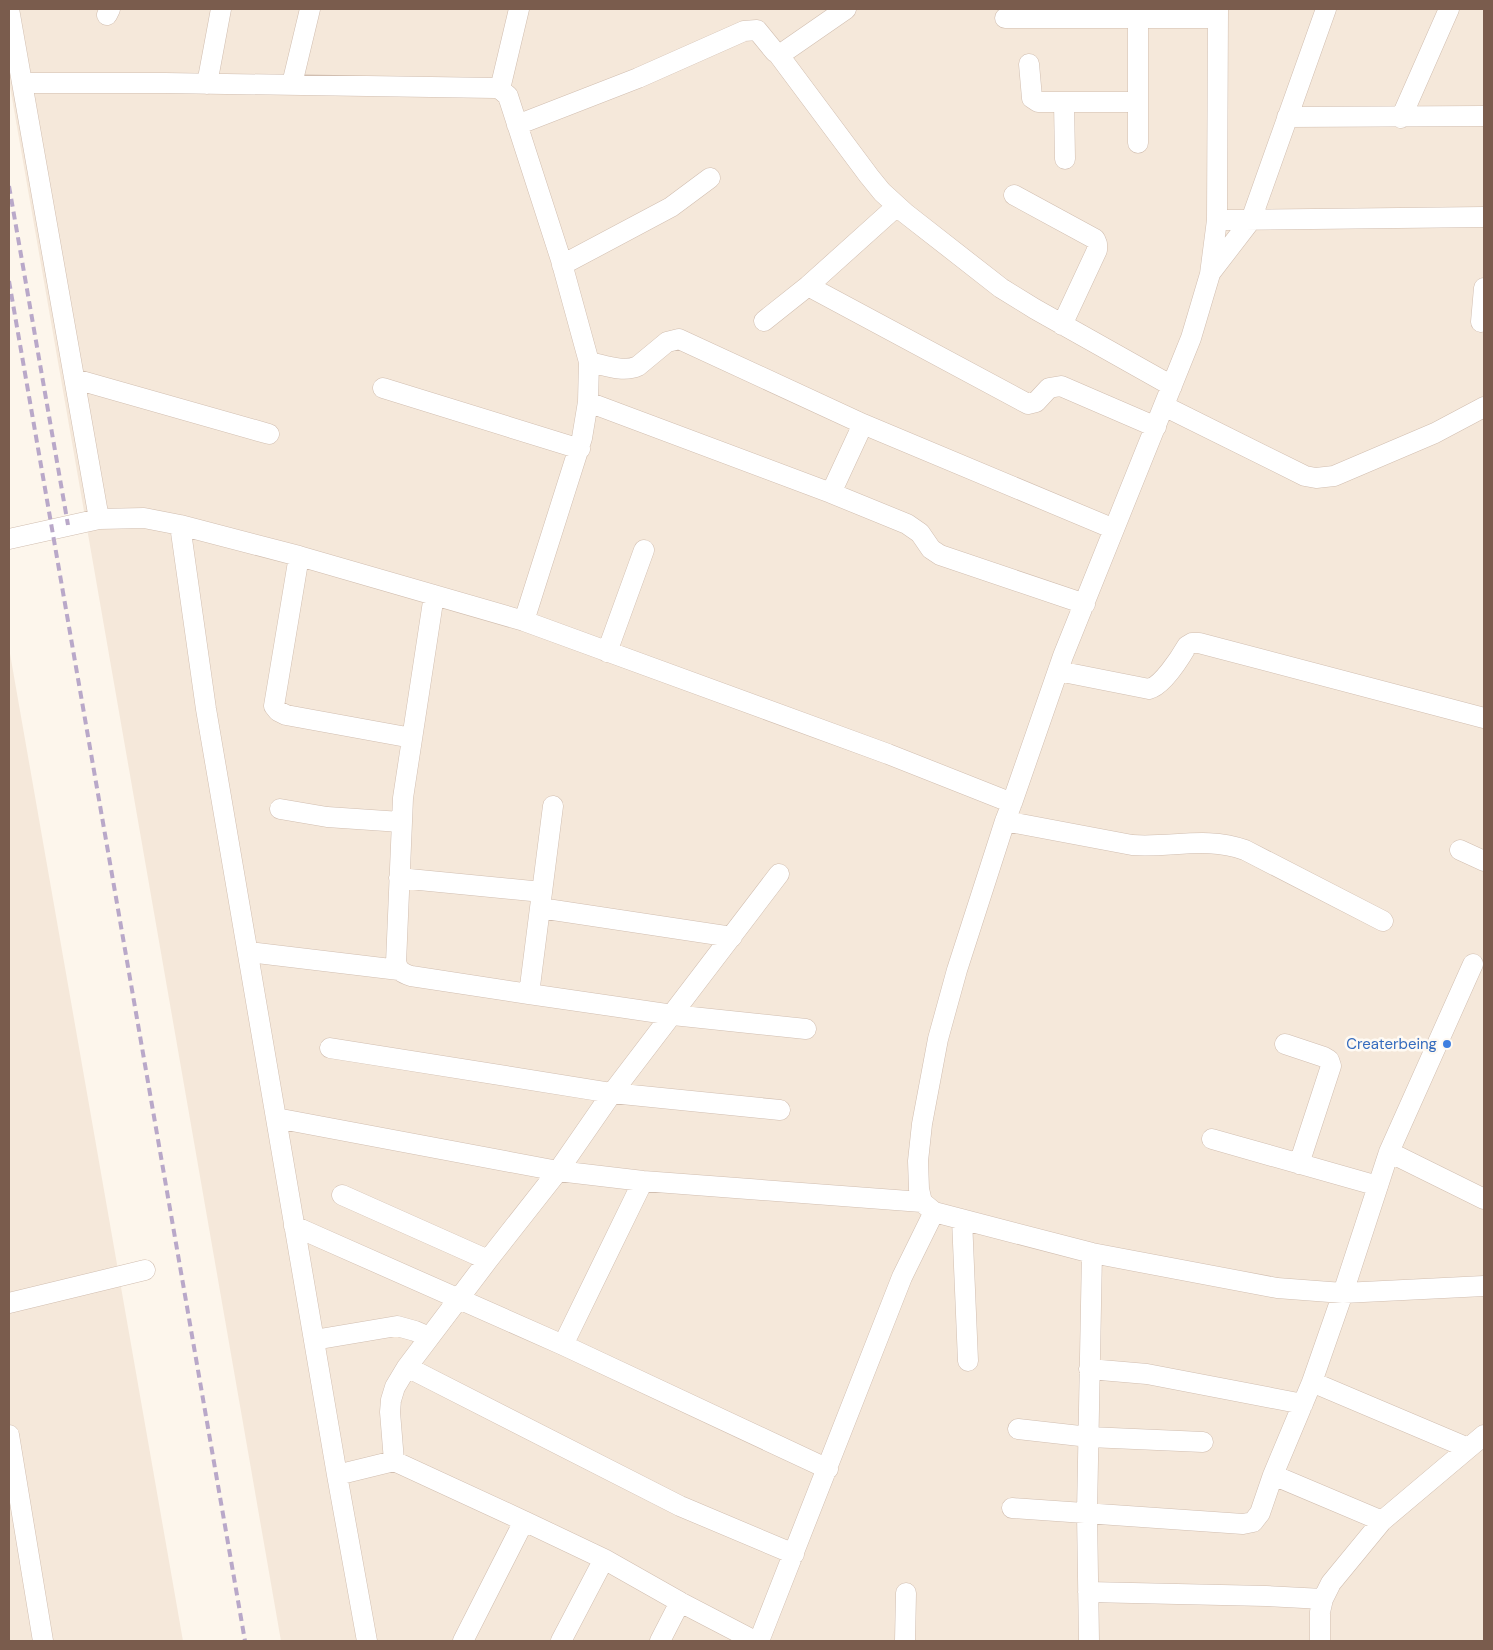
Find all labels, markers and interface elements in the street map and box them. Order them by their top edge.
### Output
place label: Createrbeing [1346,1034,1437,1054]
marker: Createrbeing [1441,1038,1453,1050]

